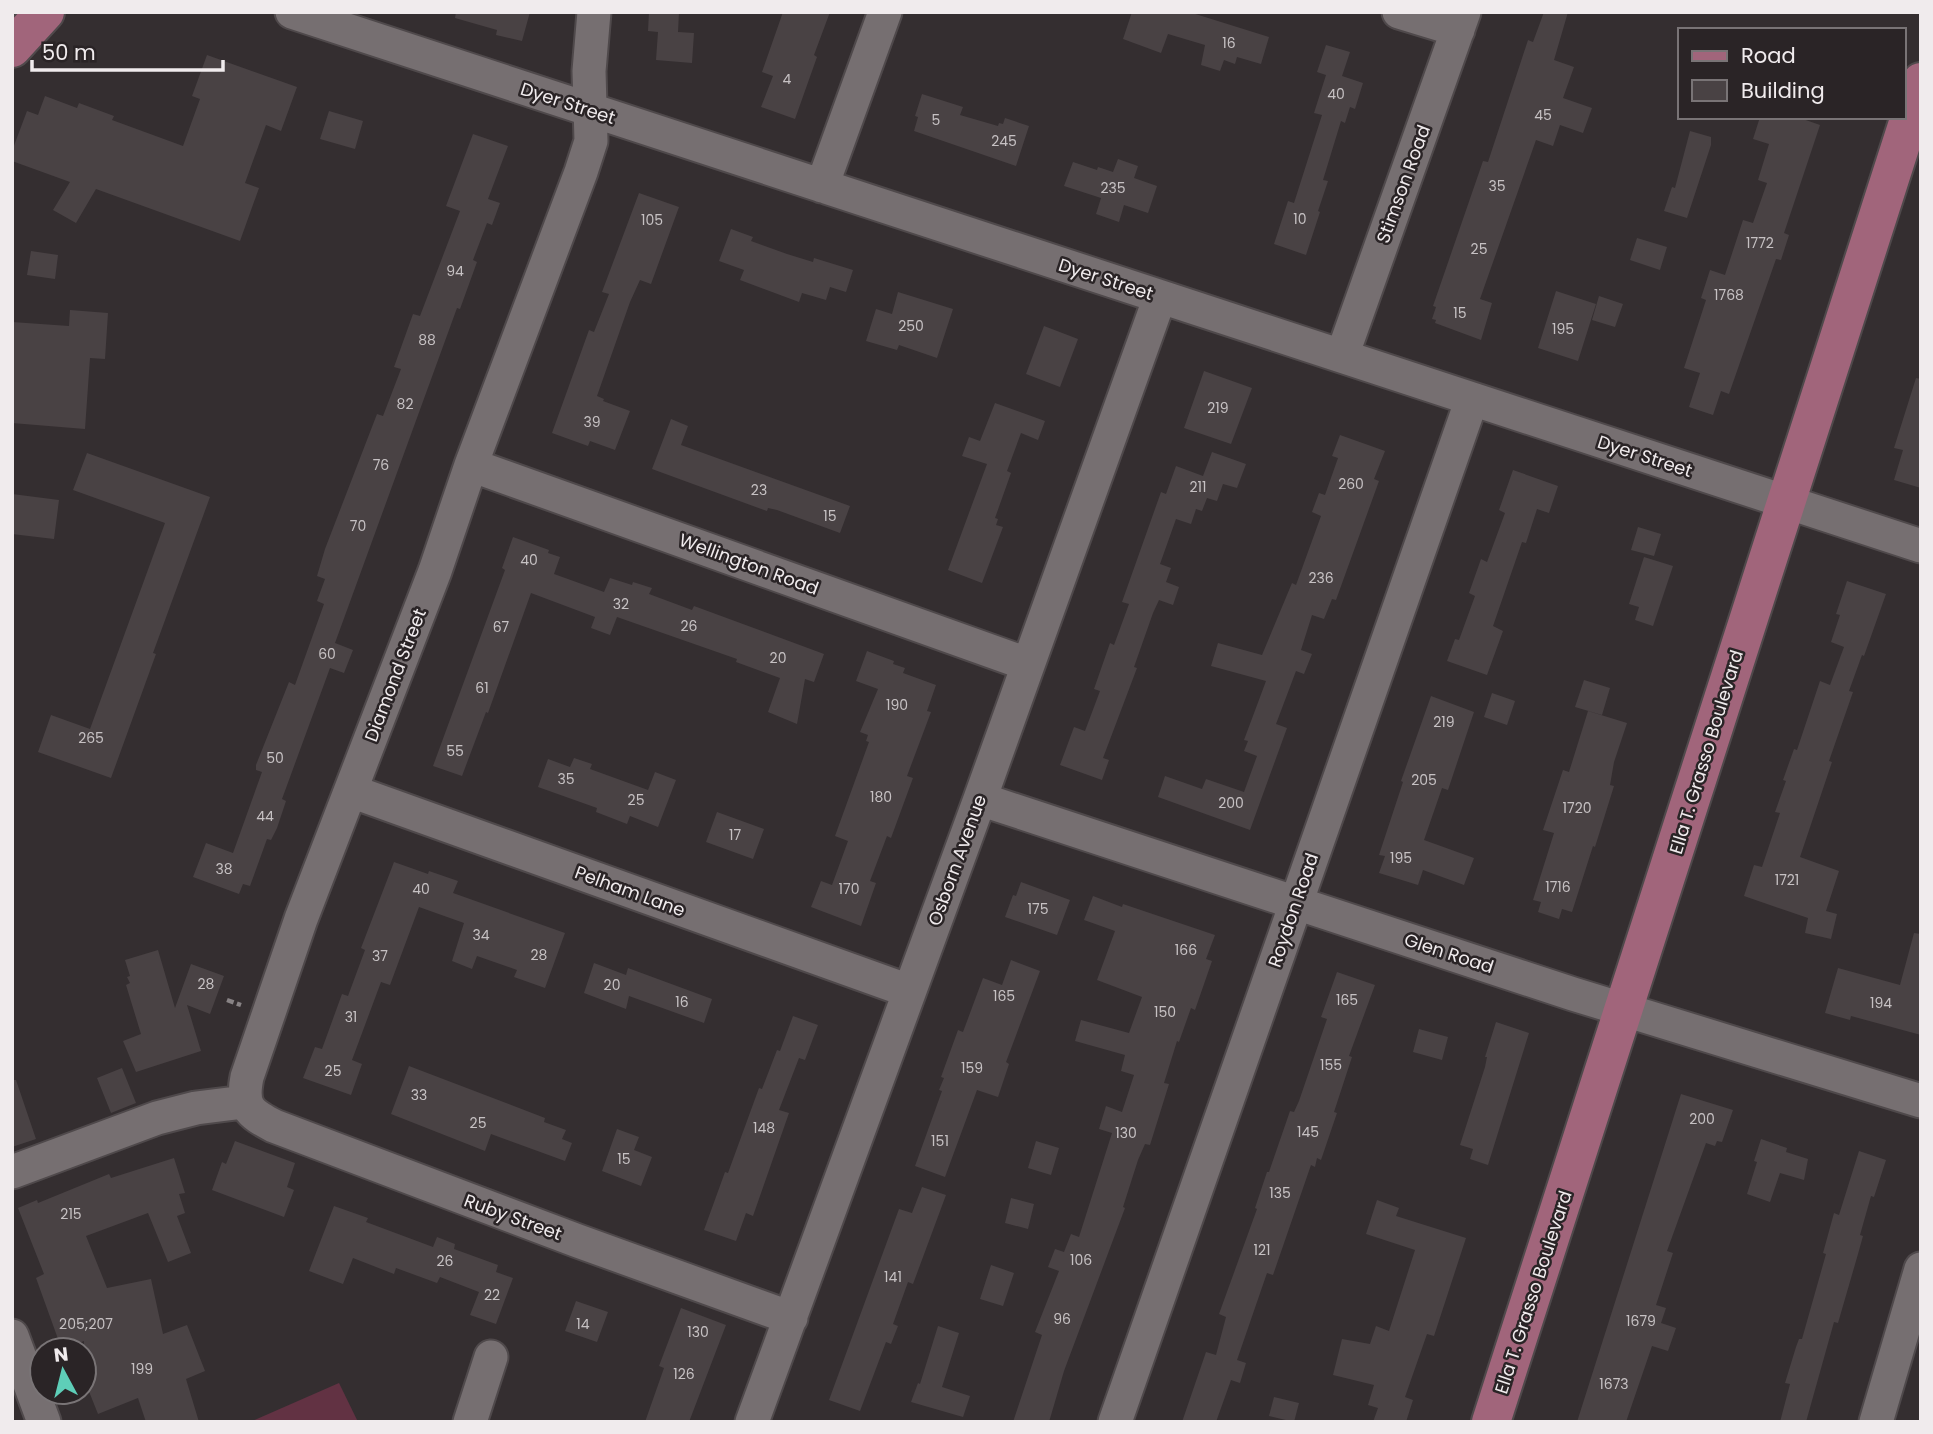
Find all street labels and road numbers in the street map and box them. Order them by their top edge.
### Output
street label: Dyer Street [517,76,619,130]
street label: Stimson Road [1370,121,1436,247]
street label: Dyer Street [1055,252,1157,306]
street label: Dyer Street [1594,429,1696,483]
street label: Wellington Road [676,527,822,601]
street label: Diamond Street [358,605,432,745]
street label: Ella T. Grasso Boulevard [1663,647,1749,857]
street label: Osborn Avenue [922,791,992,929]
street label: Roydon Road [1262,849,1324,971]
street label: Pelham Lane [571,859,689,923]
street label: Glen Road [1401,927,1497,979]
street label: Ella T. Grasso Boulevard [1488,1187,1578,1397]
street label: Ruby Street [461,1188,565,1246]

